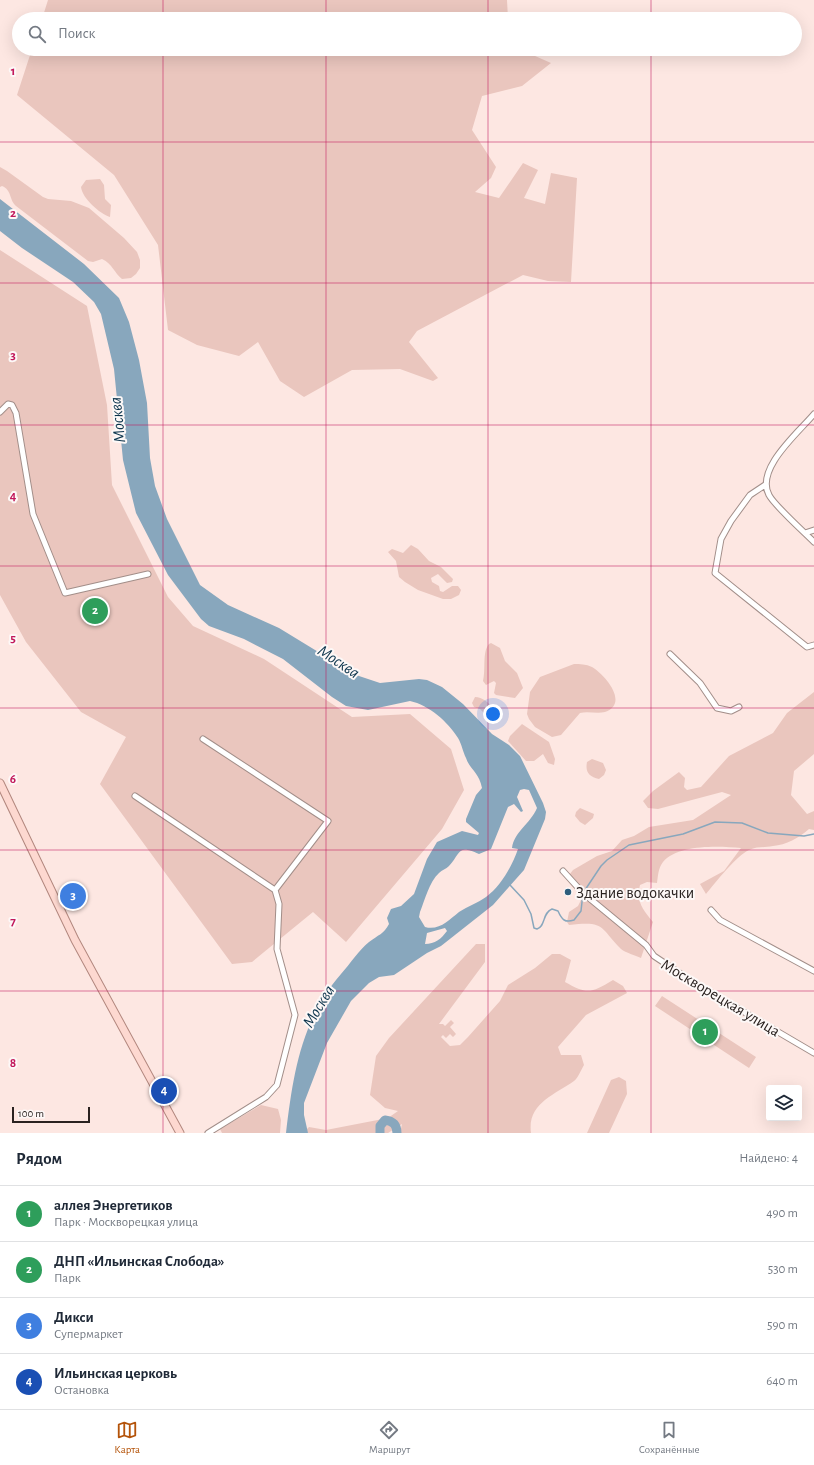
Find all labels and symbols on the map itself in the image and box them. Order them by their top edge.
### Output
text: 1 [11,65,15,78]
text: 2 [10,207,16,220]
text: 3 [10,349,16,362]
water label: Москва [107,396,128,444]
text: 4 [10,490,17,503]
pin: 2 [82,596,108,626]
text: 5 [10,632,16,645]
water label: Москва [315,642,363,681]
your location [483,704,503,724]
text: 6 [10,773,16,786]
pin: 3 [60,881,86,911]
place label: Здание водокачки [576,885,694,901]
marker: Здание водокачки [563,887,573,897]
text: 7 [10,915,16,928]
street label: Москворецкая улица [658,956,783,1041]
water label: Москва [299,982,338,1030]
pin: 1 [692,1017,718,1047]
text: 8 [10,1057,16,1070]
pin: 4 [151,1076,177,1106]
scale bar [12,1105,90,1124]

